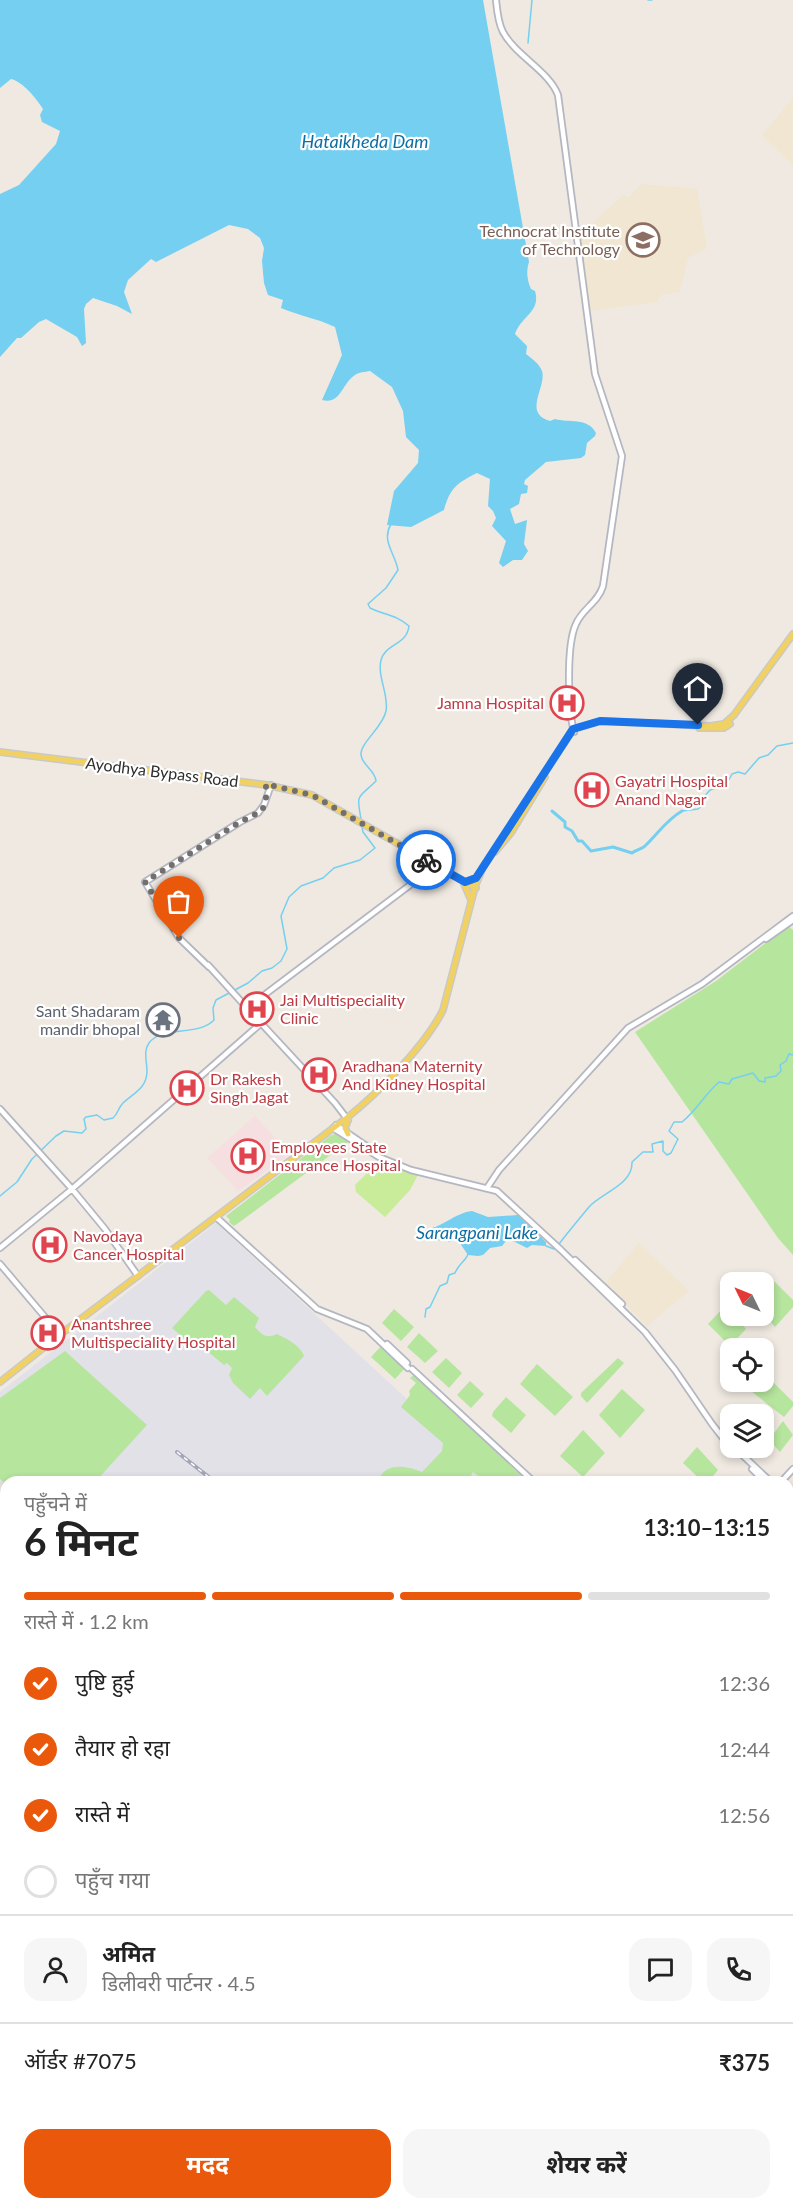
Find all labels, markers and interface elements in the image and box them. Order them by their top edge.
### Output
water label: Hataikheda Dam [302,130,428,152]
place label: Technocrat Institute of Technology [480,221,621,258]
school or university icon: Technocrat Institute of Technology [625,222,661,258]
pin [672,663,723,725]
icon: home [681,672,714,705]
hospital icon: Jamna Hospital [549,685,585,721]
place label: Jamna Hospital [437,693,544,712]
street label: Ayodhya Bypass Road [85,753,240,790]
place label: Gayatri Hospital Anand Nagar [615,771,728,808]
hospital icon: Gayatri Hospital Anand Nagar [574,772,610,808]
courier [396,830,456,890]
icon: bike [410,844,443,877]
pin [153,876,204,938]
icon: bag [162,885,195,918]
place label: Jai Multispeciality Clinic [280,990,406,1027]
hospital icon: Jai Multispeciality Clinic [239,991,275,1027]
place label: Sant Shadaram mandir bhopal [36,1001,140,1038]
temple icon: Sant Shadaram mandir bhopal [145,1002,181,1038]
place label: Aradhana Maternity And Kidney Hospital [342,1056,486,1093]
hospital icon: Aradhana Maternity And Kidney Hospital [301,1057,337,1093]
place label: Dr Rakesh Singh Jagat [210,1069,289,1106]
hospital icon: Dr Rakesh Singh Jagat [169,1070,205,1106]
place label: Employees State Insurance Hospital [271,1137,401,1174]
hospital icon: Employees State Insurance Hospital [230,1138,266,1174]
water label: Sarangpani Lake [416,1221,538,1243]
place label: Navodaya Cancer Hospital [73,1226,184,1263]
hospital icon: Navodaya Cancer Hospital [32,1227,68,1263]
north arrow [720,1272,774,1326]
map controls [720,1272,774,1458]
place label: Anantshree Multispeciality Hospital [71,1314,236,1351]
hospital icon: Anantshree Multispeciality Hospital [30,1315,66,1351]
button: locate [720,1338,774,1392]
button: layers [720,1404,774,1458]
text: पहुँचने में [24,1491,87,1515]
text: 13:10–13:15 [644,1514,770,1541]
text: 6 मिनट [24,1518,138,1564]
text: रास्ते में · 1.2 km [24,1609,149,1633]
icon: check [24,1667,57,1700]
text: पुष्टि हुई [75,1668,134,1695]
text: 12:36 [719,1671,770,1695]
icon: check [24,1733,57,1766]
text: तैयार हो रहा [75,1734,170,1761]
text: 12:44 [719,1737,770,1761]
icon: check [24,1799,57,1832]
text: रास्ते में [75,1800,130,1827]
text: 12:56 [719,1803,770,1827]
text: पहुँच गया [75,1866,150,1893]
button: person [24,1938,87,2001]
button: chat [629,1938,692,2001]
button: phone [707,1938,770,2001]
text: अमित [102,1940,155,1967]
text: डिलीवरी पार्टनर · 4.5 [102,1971,255,1995]
text: ऑर्डर #7075 [24,2047,137,2074]
text: ₹375 [719,2049,770,2076]
button: मदद [24,2129,391,2198]
button: शेयर करें [403,2129,770,2198]

